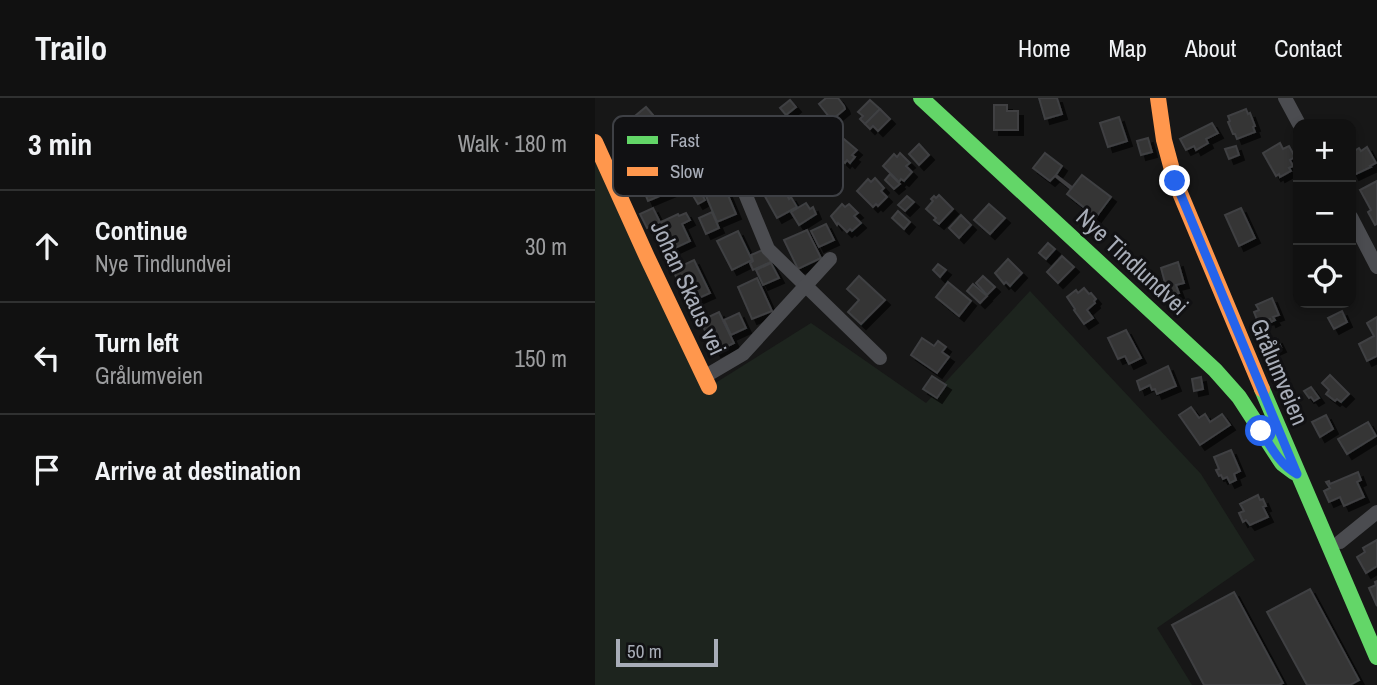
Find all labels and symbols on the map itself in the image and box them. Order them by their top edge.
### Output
legend [613,116,843,196]
text: Fast [670,127,700,153]
text: Slow [670,158,705,184]
route end [1159,165,1190,196]
street label: Nye Tindlundvei [1070,201,1196,322]
street label: Johan Skaus vei [644,215,734,360]
street label: Grålumveien [1243,314,1317,430]
route start [1245,415,1276,446]
scale bar [616,636,717,668]

